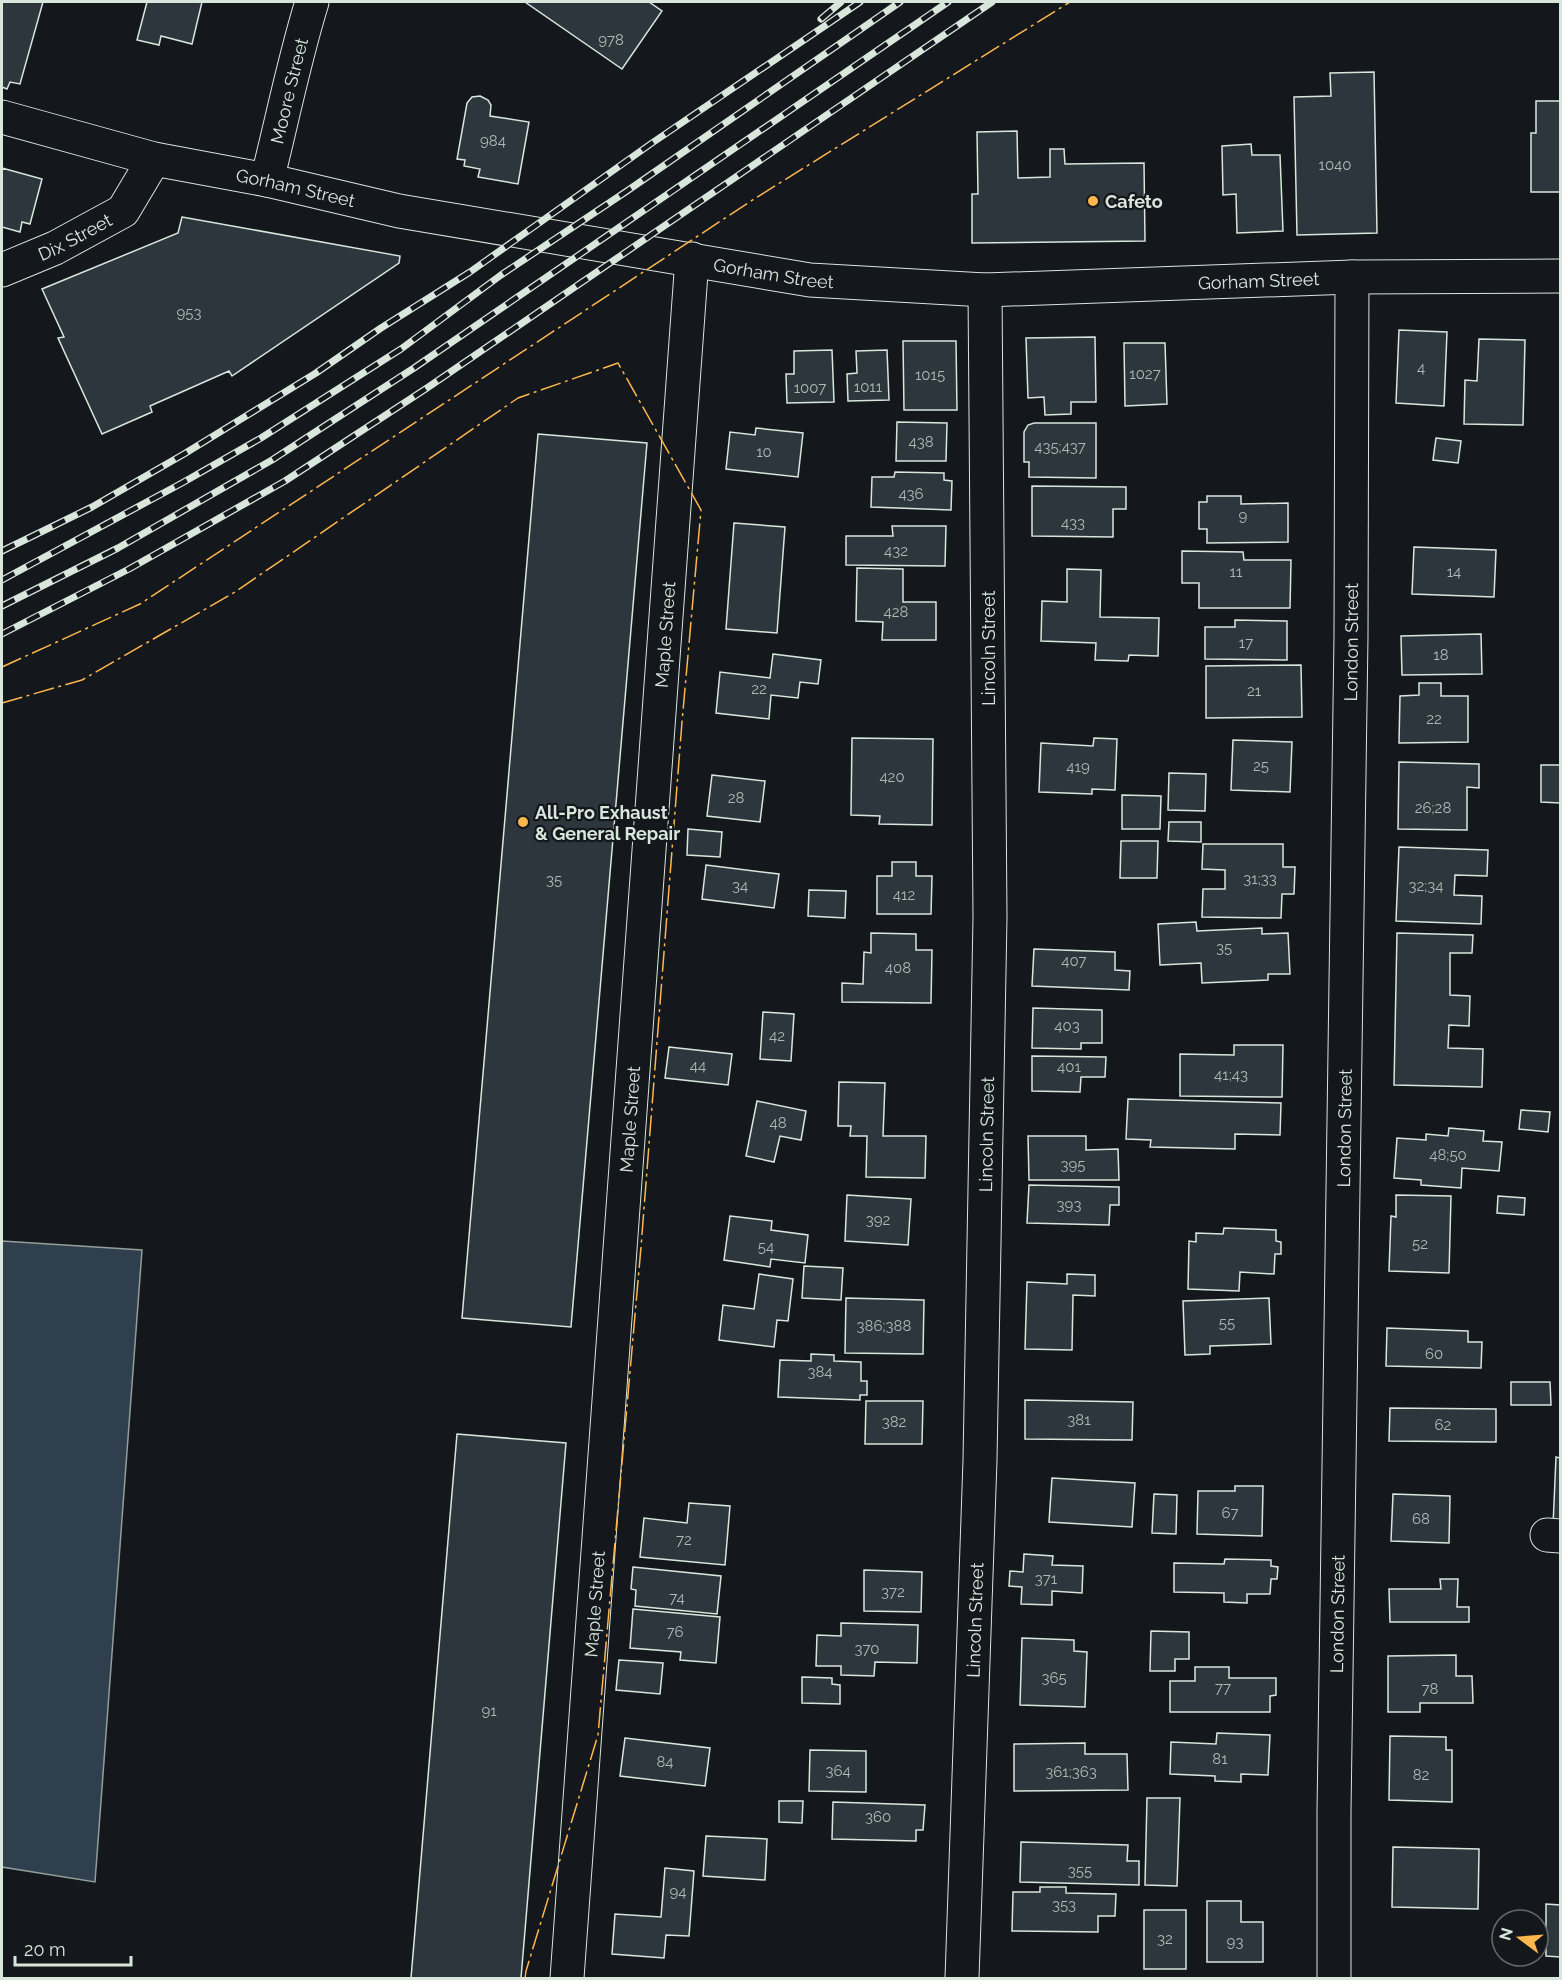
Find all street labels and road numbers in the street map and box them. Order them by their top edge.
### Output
street label: Moore Street [266,35,312,146]
street label: Gorham Street [234,164,357,211]
street label: Dix Street [35,209,115,264]
street label: Gorham Street [712,253,834,292]
street label: Gorham Street [1198,268,1320,293]
street label: Maple Street [650,581,679,688]
street label: London Street [1340,583,1362,702]
street label: Lincoln Street [978,590,999,706]
street label: Maple Street [615,1065,644,1173]
street label: London Street [1333,1069,1355,1187]
street label: Lincoln Street [974,1076,998,1192]
street label: Maple Street [580,1550,609,1658]
street label: London Street [1326,1555,1348,1673]
street label: Lincoln Street [962,1562,987,1678]

